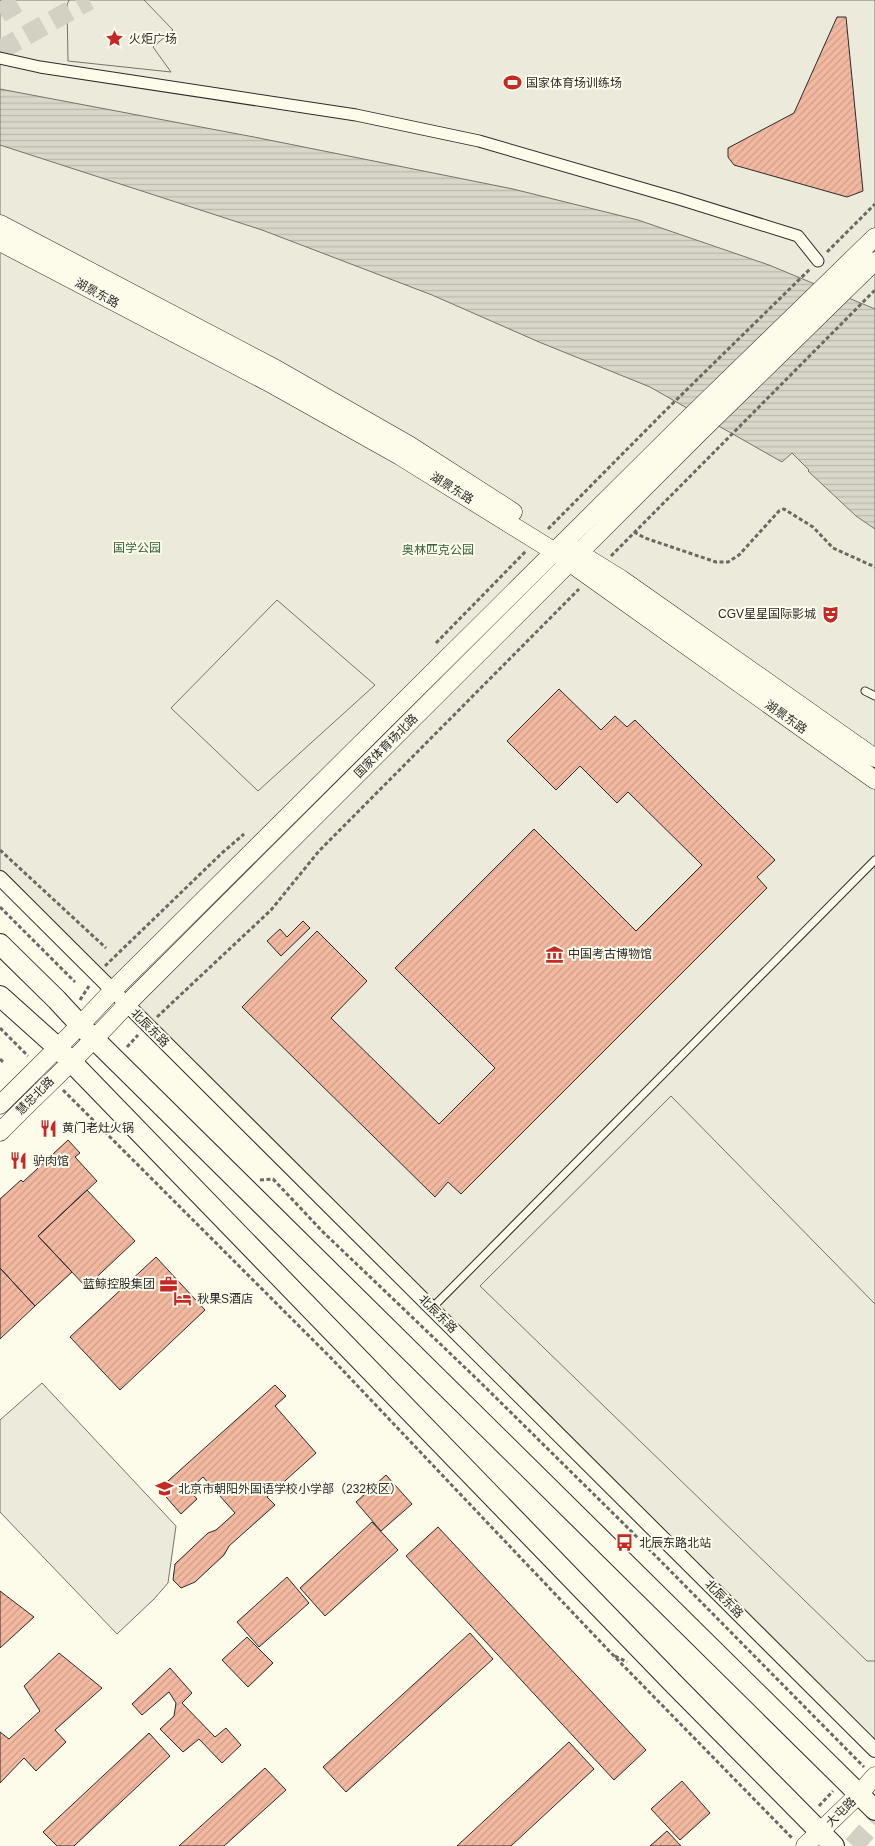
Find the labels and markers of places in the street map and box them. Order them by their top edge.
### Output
place icon: 火炬广场 [105,29,125,49]
place label: 火炬广场 [129,32,177,46]
sports icon: 国家体育场训练场 [502,73,522,93]
place label: 国家体育场训练场 [526,76,622,90]
theatre icon: CGV星星国际影城 [820,604,840,624]
place label: CGV星星国际影城 [718,607,816,621]
museum icon: 中国考古博物馆 [544,944,564,964]
place label: 中国考古博物馆 [568,947,652,961]
restaurant icon: 黄门老灶火锅 [38,1118,58,1138]
place label: 黄门老灶火锅 [62,1121,134,1135]
restaurant icon: 驴肉馆 [9,1151,29,1171]
place label: 驴肉馆 [33,1154,69,1168]
office icon: 蓝鲸控股集团 [159,1274,179,1294]
place label: 蓝鲸控股集团 [83,1277,155,1291]
hotel icon: 秋果S酒店 [173,1289,193,1309]
place label: 秋果S酒店 [197,1292,253,1306]
school or university icon: 北京市朝阳外国语学校小学部（232校区） [154,1479,174,1499]
place label: 北京市朝阳外国语学校小学部（232校区） [178,1482,402,1496]
bus stop icon: 北辰东路北站 [615,1533,635,1553]
place label: 北辰东路北站 [639,1536,711,1550]

